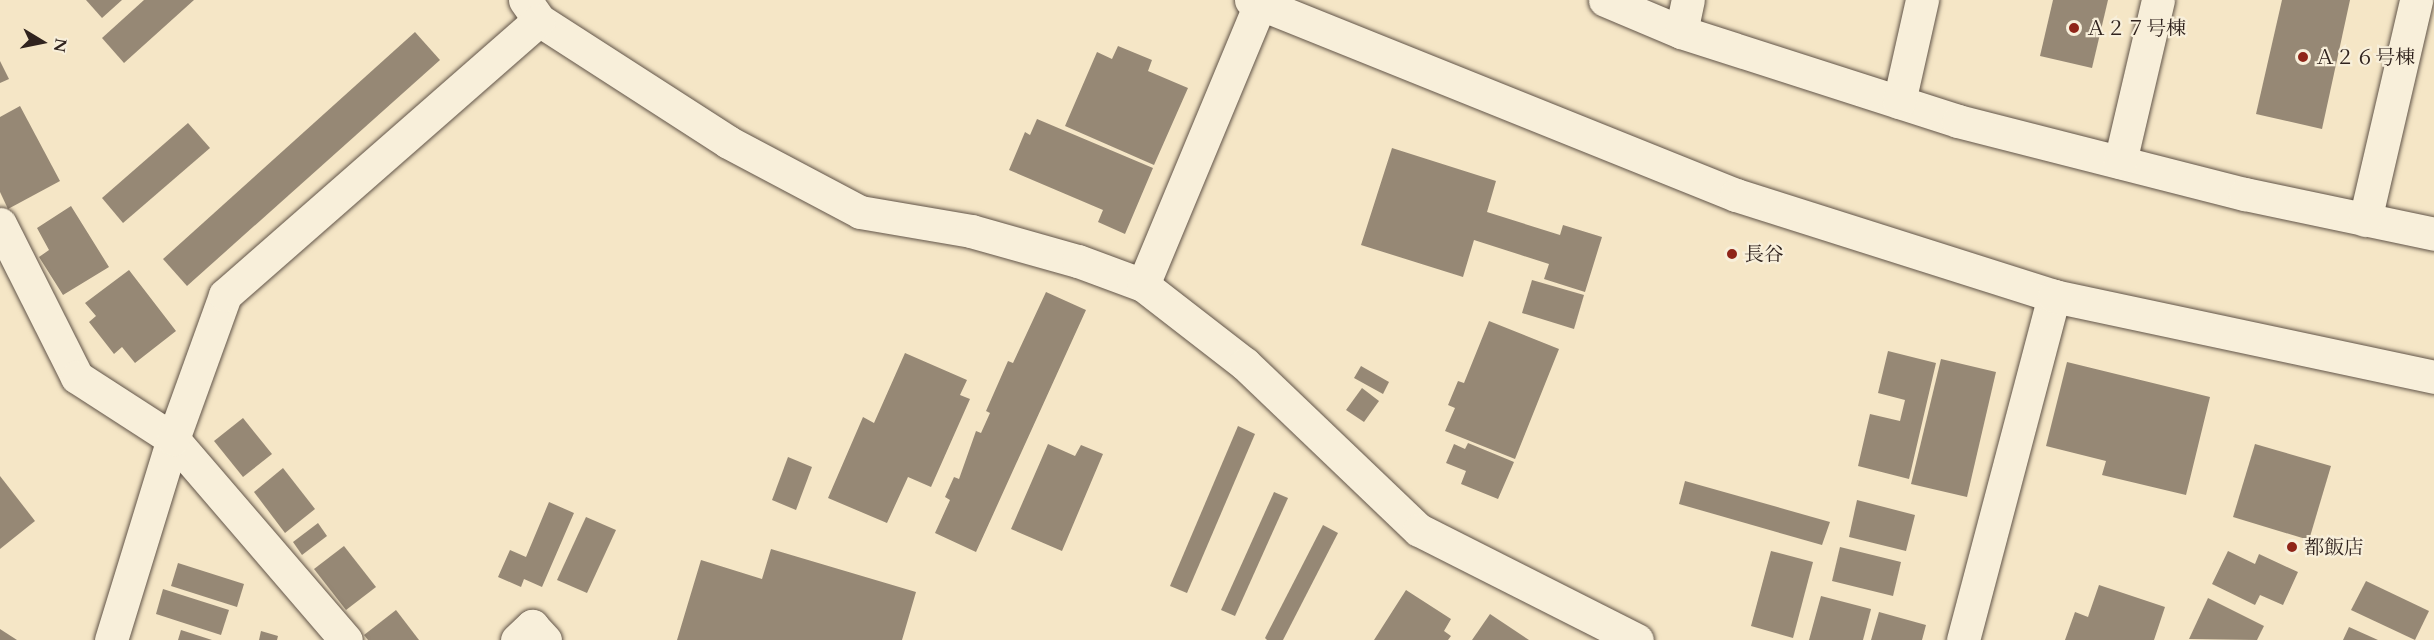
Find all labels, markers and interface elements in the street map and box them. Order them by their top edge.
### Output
north arrow [12,12,72,72]
place label: Ａ２７号棟 [2086,16,2186,40]
marker: Ａ２７号棟 [2067,21,2081,35]
text: N [48,36,72,54]
place label: Ａ２６号棟 [2315,45,2415,69]
marker: Ａ２６号棟 [2296,50,2310,64]
place label: 長谷 [1744,242,1784,266]
marker: 長谷 [1725,247,1739,261]
place label: 都飯店 [2304,535,2364,559]
marker: 都飯店 [2285,540,2299,554]

